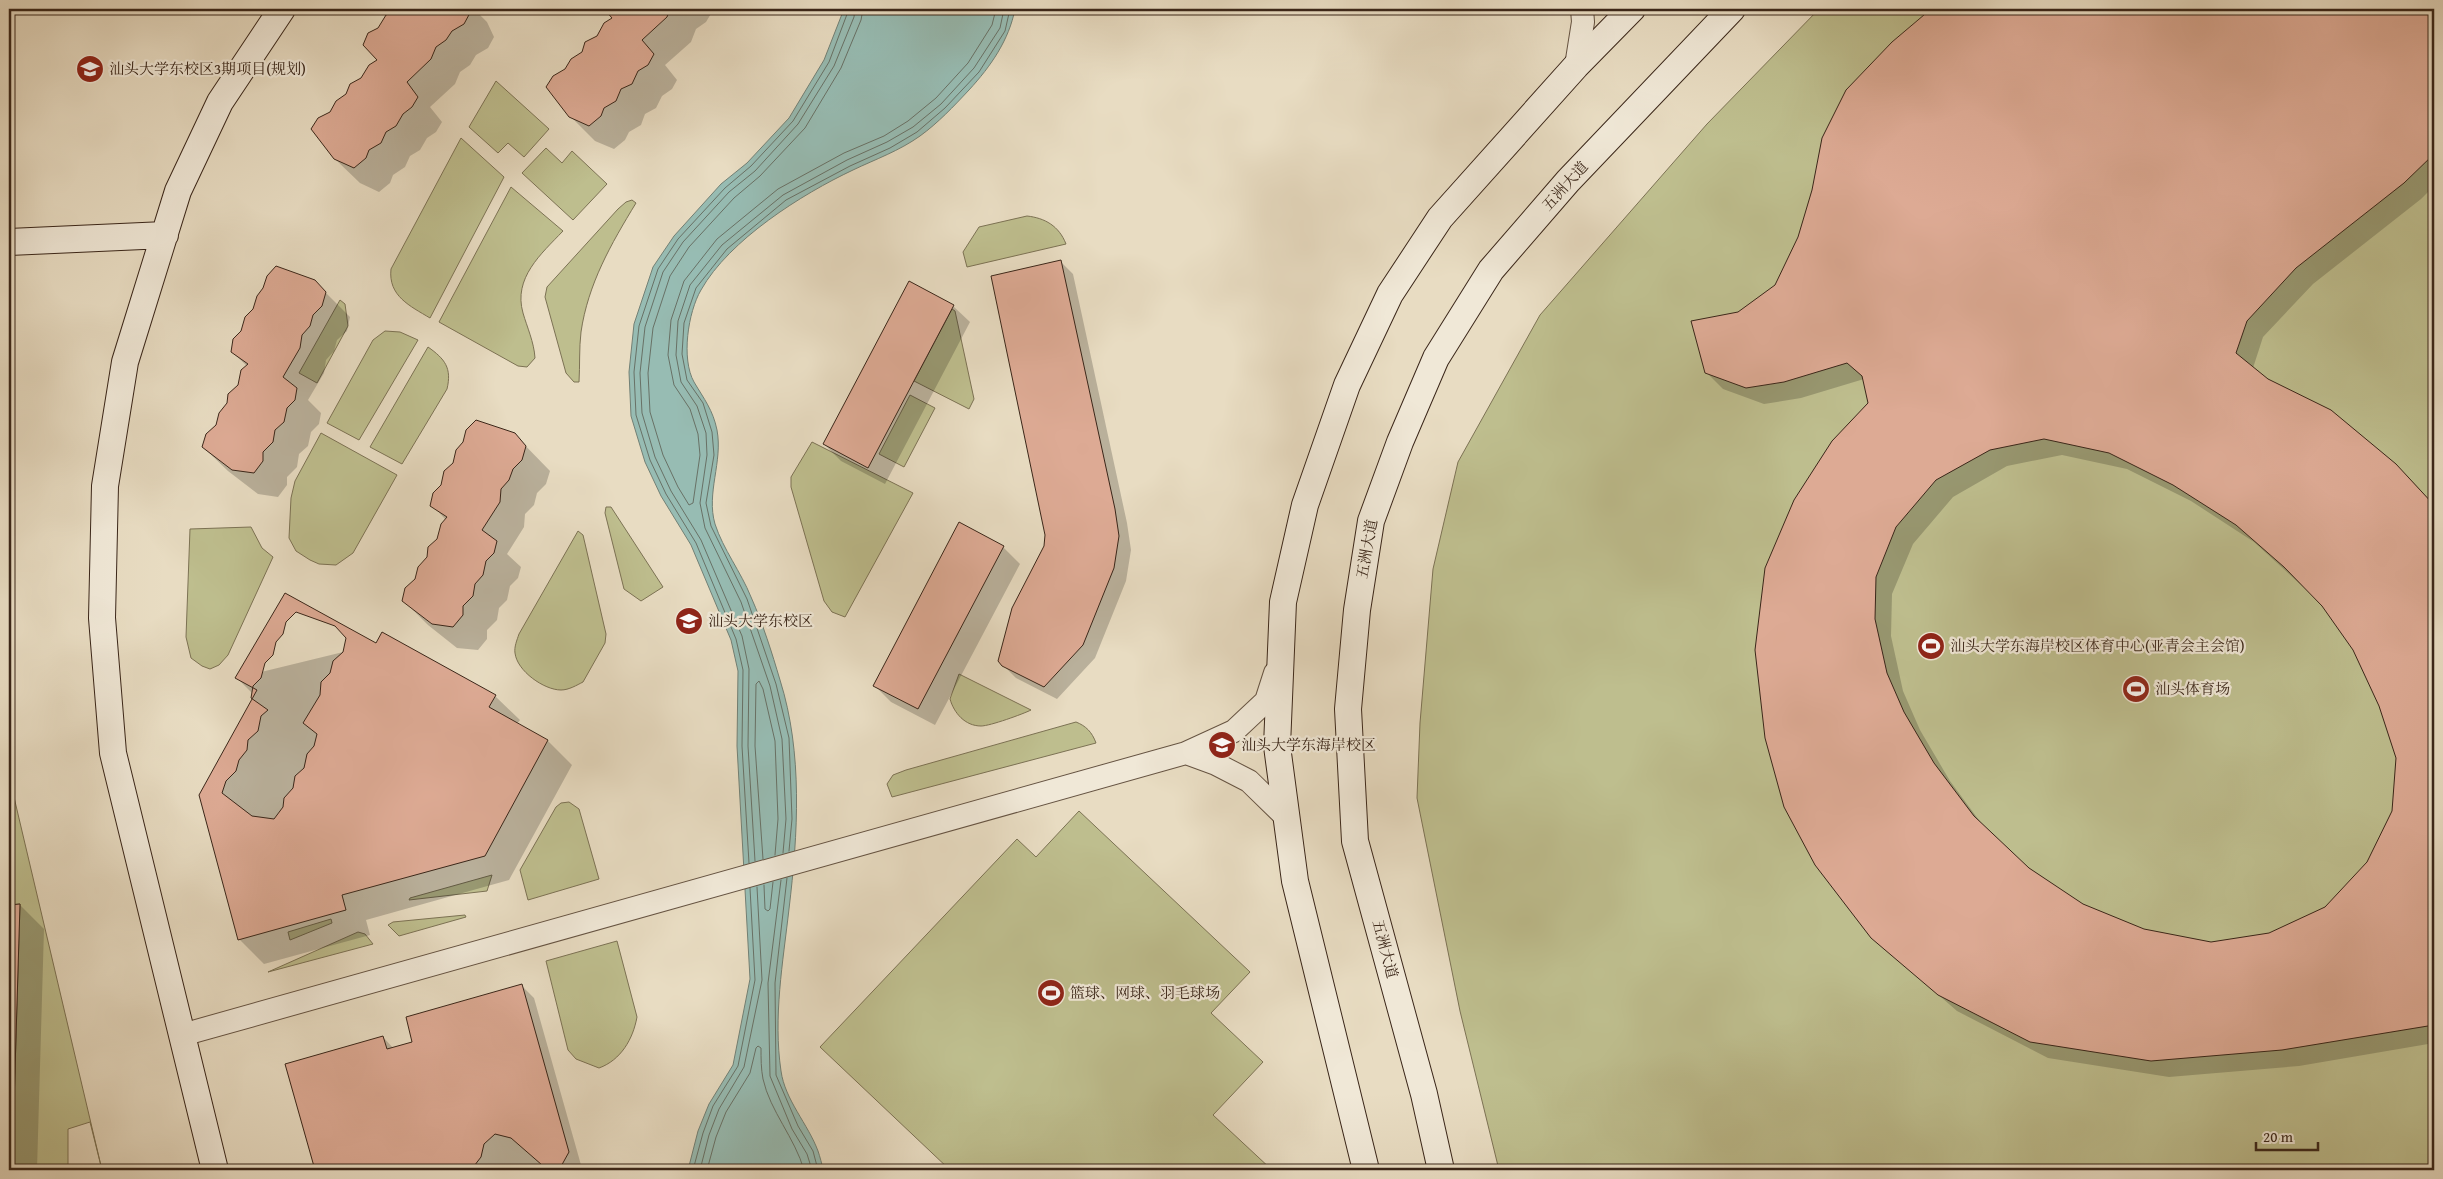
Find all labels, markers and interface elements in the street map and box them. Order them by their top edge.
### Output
school or university icon: 汕头大学东校区3期项目(规划) [75,54,105,84]
place label: 汕头大学东校区3期项目(规划) [109,58,306,79]
street label: 五洲大道 [1537,156,1593,215]
street label: 五洲大道 [1351,518,1382,580]
school or university icon: 汕头大学东校区 [674,606,704,636]
place label: 汕头大学东校区 [708,610,813,631]
sports icon: 汕头大学东海岸校区体育中心(亚青会主会馆) [1916,631,1946,661]
place label: 汕头大学东海岸校区体育中心(亚青会主会馆) [1950,635,2245,656]
sports icon: 汕头体育场 [2121,674,2151,704]
place label: 汕头体育场 [2155,678,2230,699]
school or university icon: 汕头大学东海岸校区 [1207,730,1237,760]
place label: 汕头大学东海岸校区 [1241,734,1376,755]
street label: 五洲大道 [1368,917,1403,981]
sports icon: 篮球、网球、羽毛球场 [1036,978,1066,1008]
place label: 篮球、网球、羽毛球场 [1070,982,1220,1003]
scale bar [2256,1119,2318,1151]
text: 20 m [2263,1126,2294,1147]

